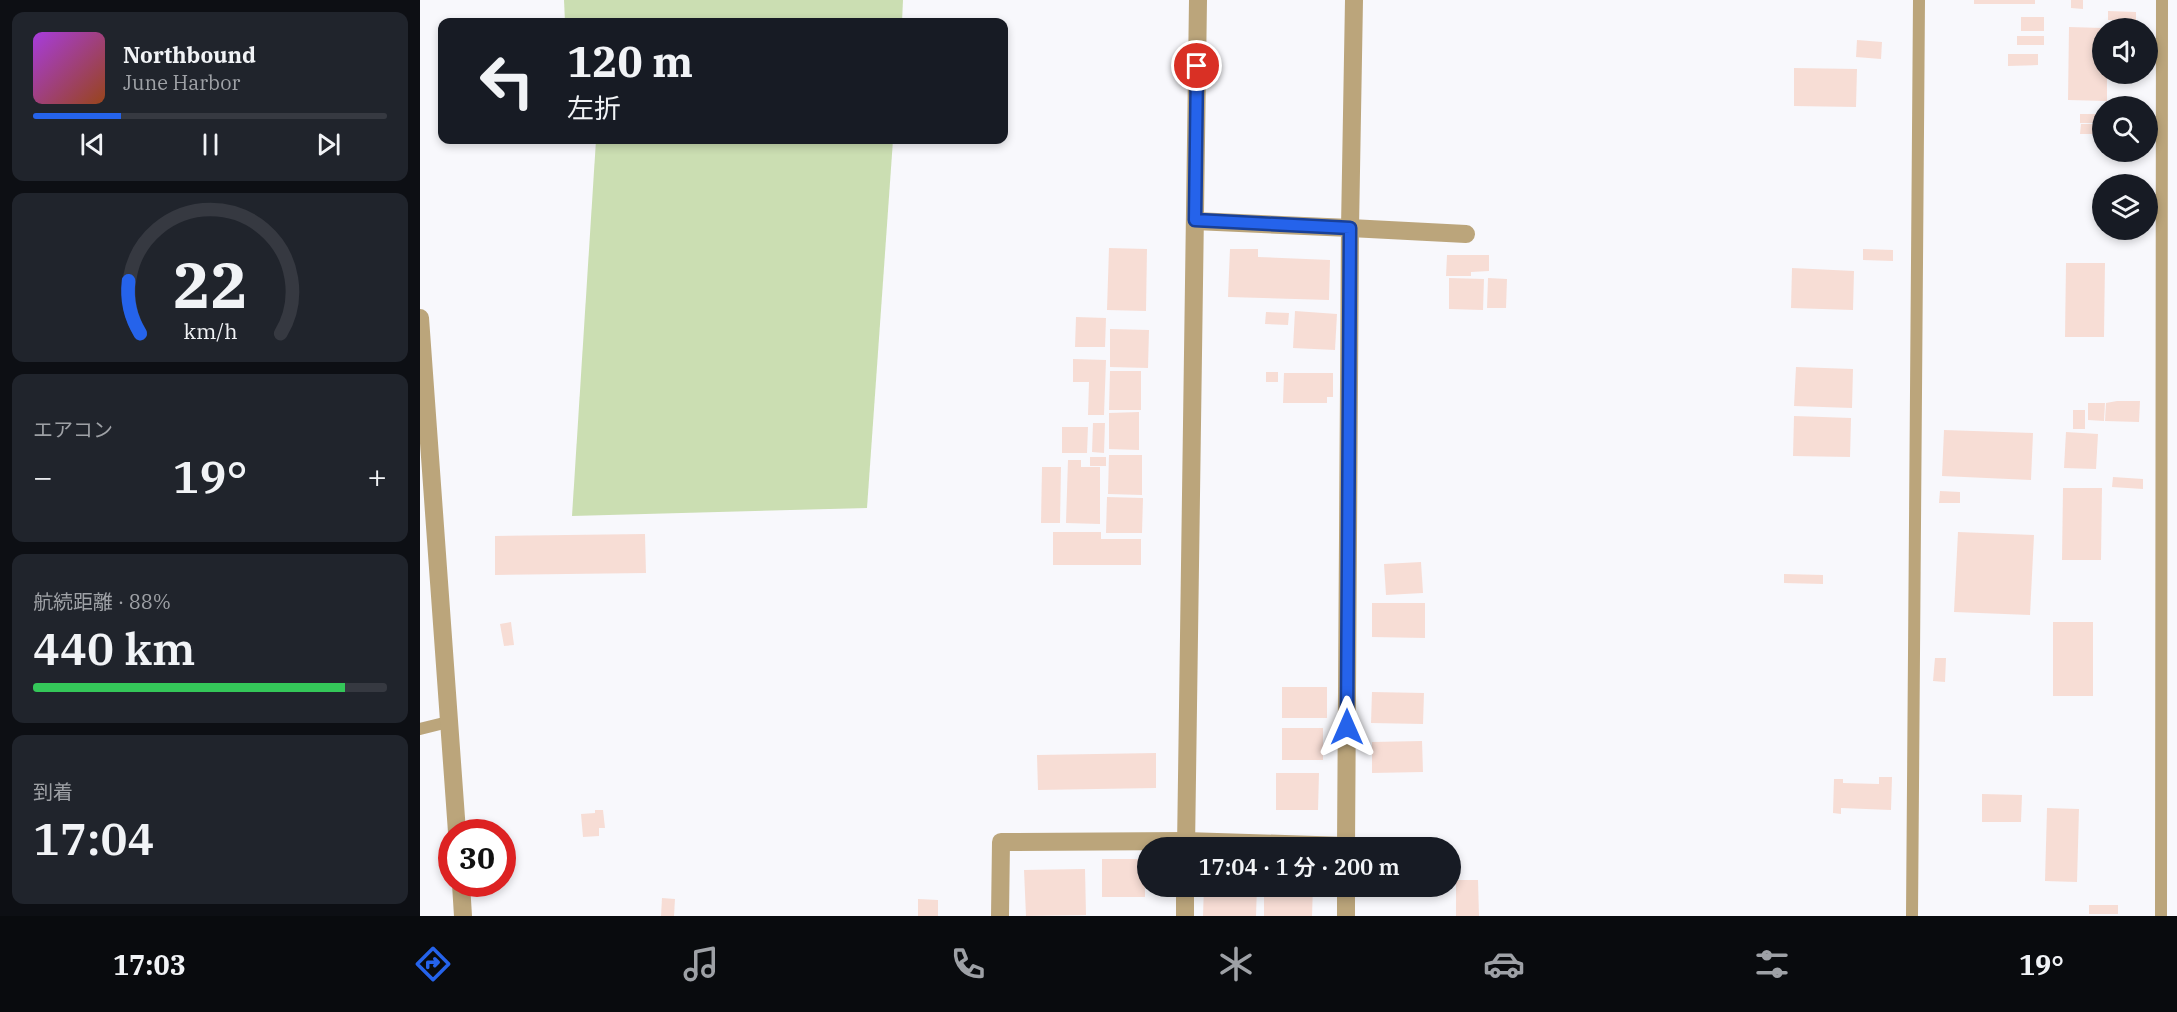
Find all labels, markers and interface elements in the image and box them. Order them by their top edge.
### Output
map controls [2092,18,2158,240]
button: sound [2092,18,2158,84]
text: 120 m [567,34,693,89]
text: Northbound [123,40,256,69]
pin [1171,40,1222,91]
icon: left [468,42,546,120]
icon: arrive [1180,49,1213,82]
text: June Harbor [123,69,240,96]
text: 左折 [567,90,621,125]
button: search [2092,96,2158,162]
icon: previous [76,128,109,161]
icon: pause [194,128,227,161]
icon: next [312,128,345,161]
button: layers [2092,174,2158,240]
text: 22 [173,244,247,325]
text: km/h [183,318,237,346]
text: エアコン [33,416,113,443]
text: 19° [172,447,248,505]
text: − [33,455,53,498]
text: + [367,455,387,498]
text: 航続距離 · 88% [33,588,171,615]
text: 440 km [33,619,195,677]
position arrow [1315,695,1379,759]
text: 到着 [33,778,73,805]
text: 17:04 [33,809,154,867]
speed limit sign: 30 [438,819,516,897]
text: 17:04 · 1 分 · 200 m [1198,852,1400,881]
icon: directions [412,943,454,985]
icon: music [680,943,722,985]
icon: phone [947,943,989,985]
icon: climate [1215,943,1257,985]
icon: car [1483,943,1525,985]
icon: filters [1751,943,1793,985]
text: 17:03 [113,947,186,982]
text: 19° [2019,947,2064,982]

